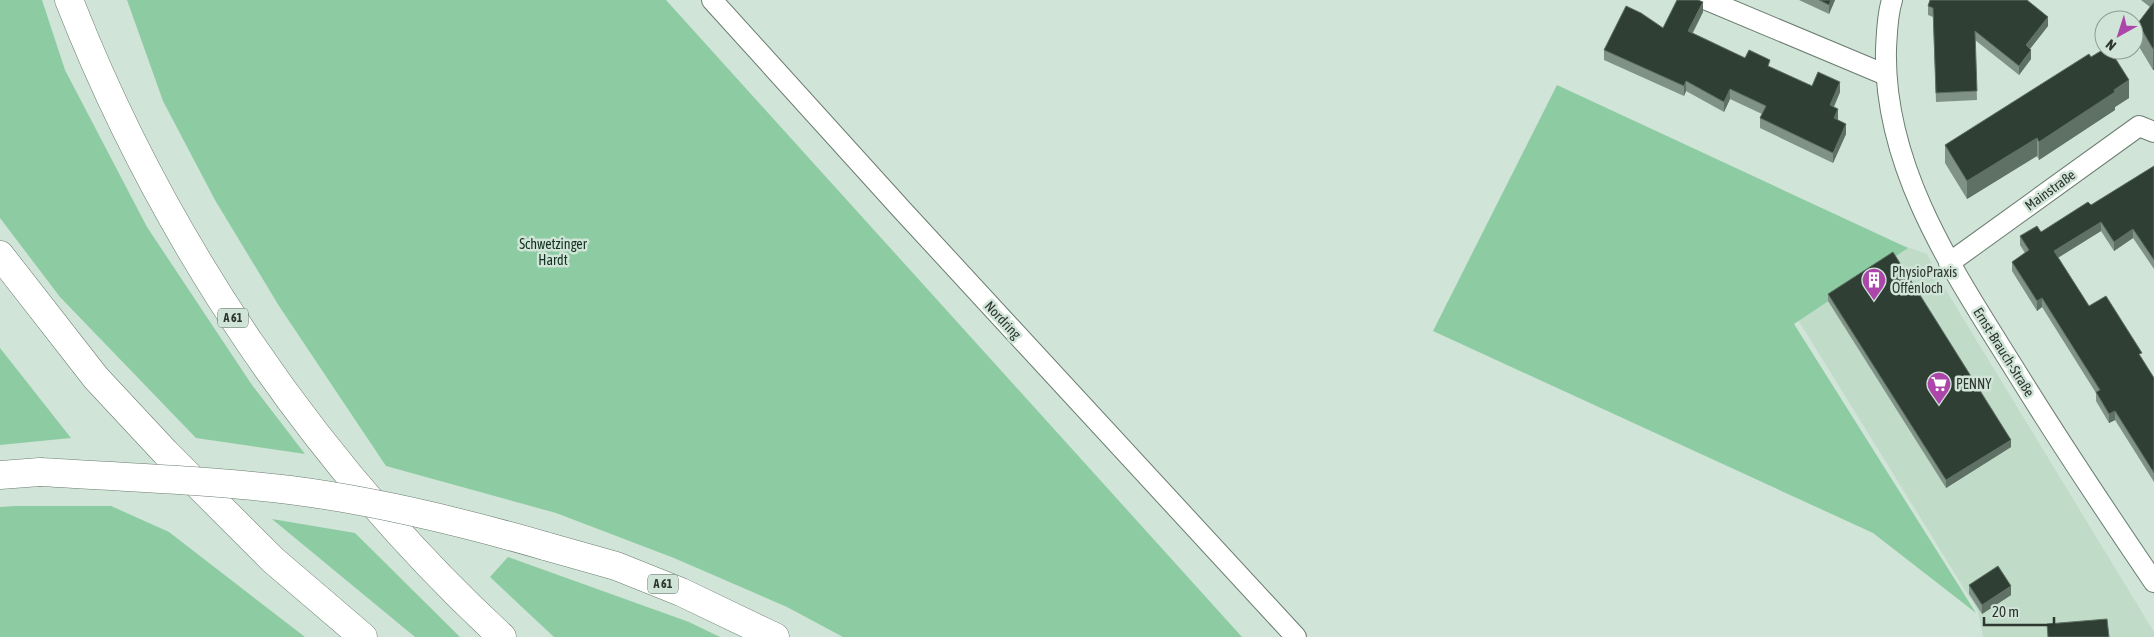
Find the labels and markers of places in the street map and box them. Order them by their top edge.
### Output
place label: PhysioPraxis Offenloch [1892,264,1957,296]
building icon: PhysioPraxis Offenloch [1861,267,1887,301]
supermarket icon: PENNY [1926,371,1952,405]
place label: PENNY [1956,376,1992,392]

